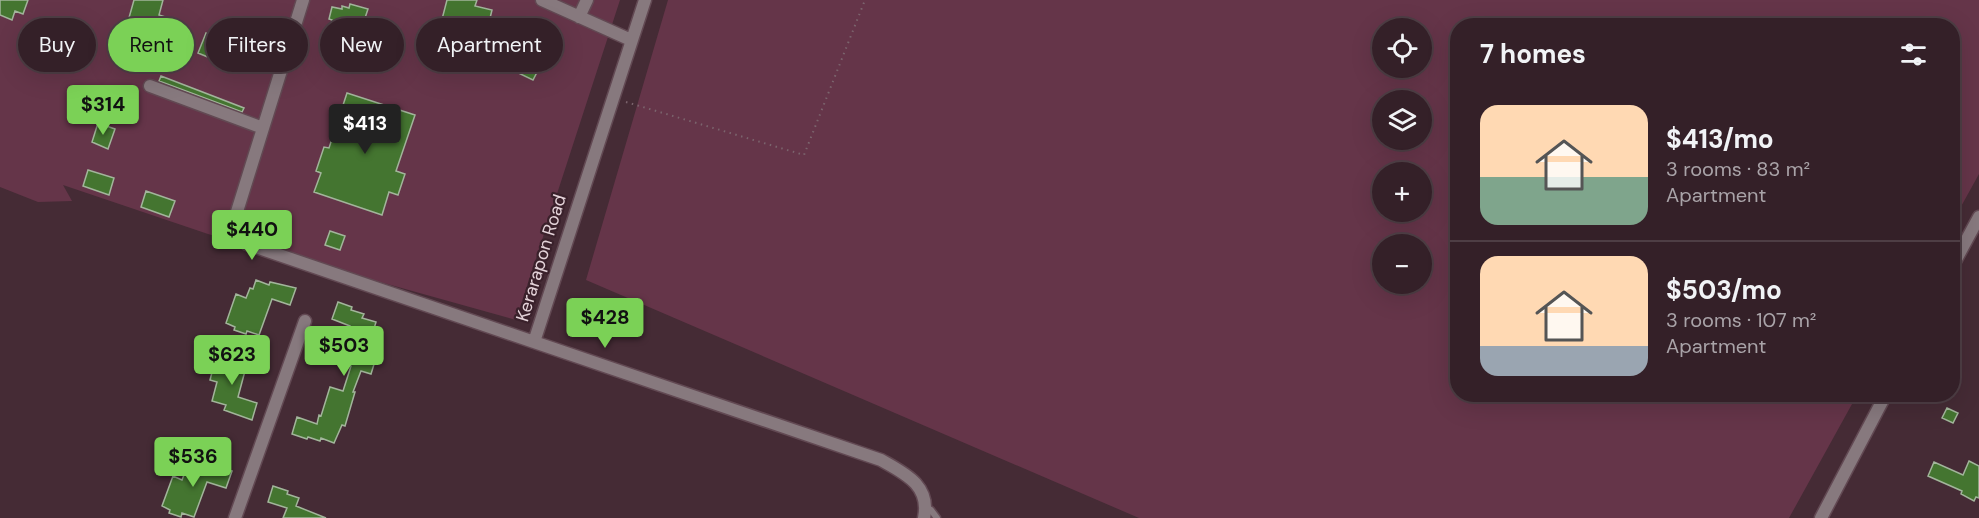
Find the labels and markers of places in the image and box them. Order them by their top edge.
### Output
pin: $314 [67,85,139,136]
pin: $413 [329,104,401,155]
pin: $440 [216,210,288,261]
pin: $428 [569,298,641,349]
pin: $503 [308,326,380,377]
pin: $623 [196,335,268,386]
pin: $536 [157,437,229,488]

